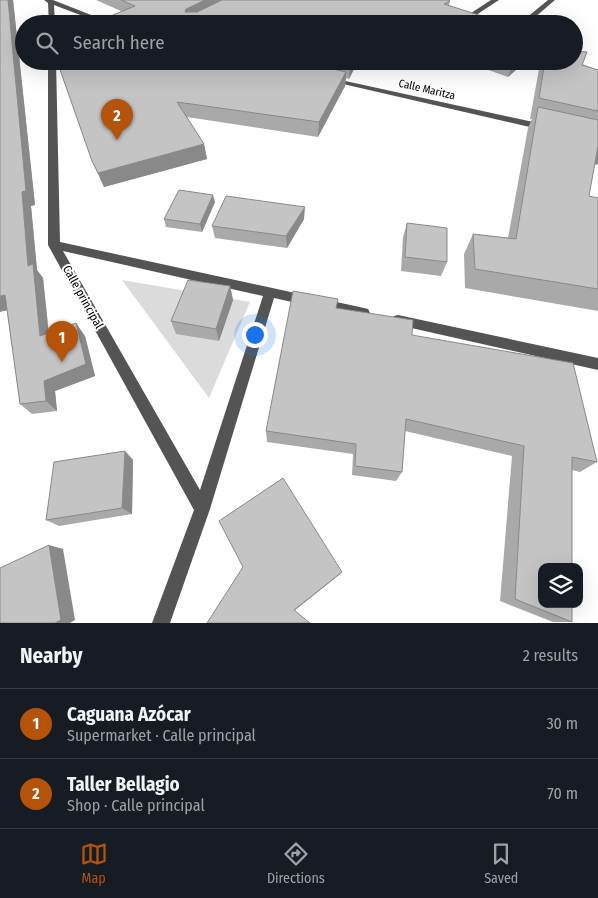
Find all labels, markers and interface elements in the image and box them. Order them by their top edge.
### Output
search box [15,15,583,70]
icon: search [33,29,61,57]
text: Search here [73,31,165,54]
street label: Calle Maritza [397,77,456,102]
pin: 2 [101,99,133,140]
street label: Calle principal [60,263,106,331]
pin: 1 [46,321,78,362]
your location [242,322,268,348]
map controls [538,563,583,608]
button: layers [538,563,583,608]
text: Nearby [20,643,82,669]
text: 2 results [523,646,578,665]
text: Caguana Azócar [67,703,191,726]
text: 1 [33,714,39,733]
text: 30 m [546,714,578,733]
text: Supermarket · Calle principal [67,726,256,745]
text: Taller Bellagio [67,773,180,796]
text: 2 [32,784,40,803]
text: 70 m [547,784,578,803]
text: Shop · Calle principal [67,796,205,815]
tab: Map [80,840,108,887]
tab: Directions [267,840,325,887]
tab: Saved [484,840,518,887]

